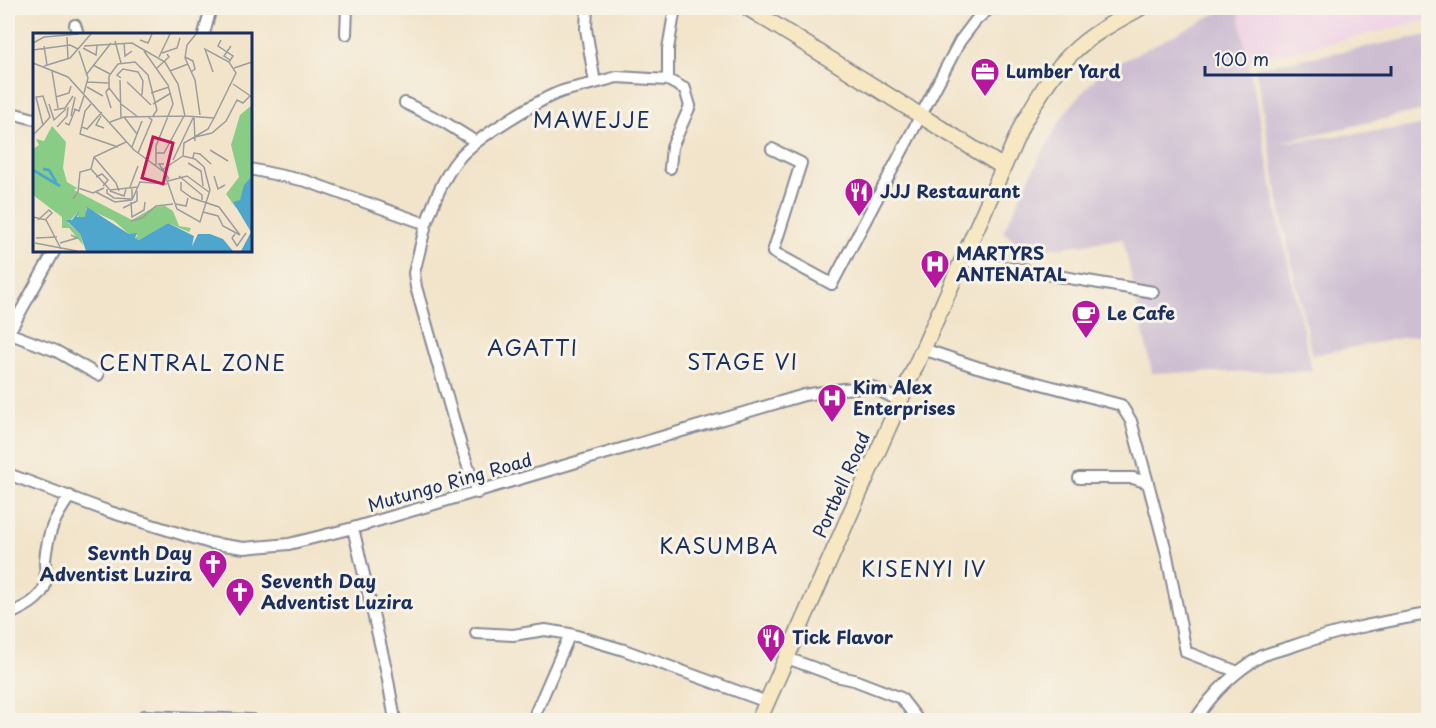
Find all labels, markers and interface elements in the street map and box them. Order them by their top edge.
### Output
inset map [33,33,252,252]
scale bar [1205,39,1391,77]
text: 100 m [1214,45,1269,72]
office icon: Lumber Yard [969,56,1001,98]
place label: Lumber Yard [1006,57,1120,84]
district label: MAWEJJE [533,103,651,135]
restaurant icon: JJJ Restaurant [843,176,875,218]
place label: JJJ Restaurant [880,177,1021,204]
place label: MARTYRS ANTENATAL [955,239,1067,287]
hospital icon: MARTYRS ANTENATAL [919,248,951,290]
cafe icon: Le Cafe [1070,298,1102,340]
place label: Le Cafe [1107,299,1175,326]
district label: AGATTI [487,331,579,363]
district label: STAGE VI [687,345,799,377]
district label: CENTRAL ZONE [99,346,287,378]
place label: Kim Alex Enterprises [853,373,956,421]
hospital icon: Kim Alex Enterprises [816,382,848,424]
street label: Portbell Road [805,427,876,542]
street label: Mutungo Ring Road [364,445,535,518]
district label: KASUMBA [659,529,779,561]
place label: Sevnth Day Adventist Luzira [40,539,192,587]
church icon: Sevnth Day Adventist Luzira [197,548,229,590]
district label: KISENYI IV [861,552,987,584]
place label: Seventh Day Adventist Luzira [261,567,414,615]
church icon: Seventh Day Adventist Luzira [224,576,256,618]
restaurant icon: Tick Flavor [755,622,787,664]
place label: Tick Flavor [792,623,894,650]

